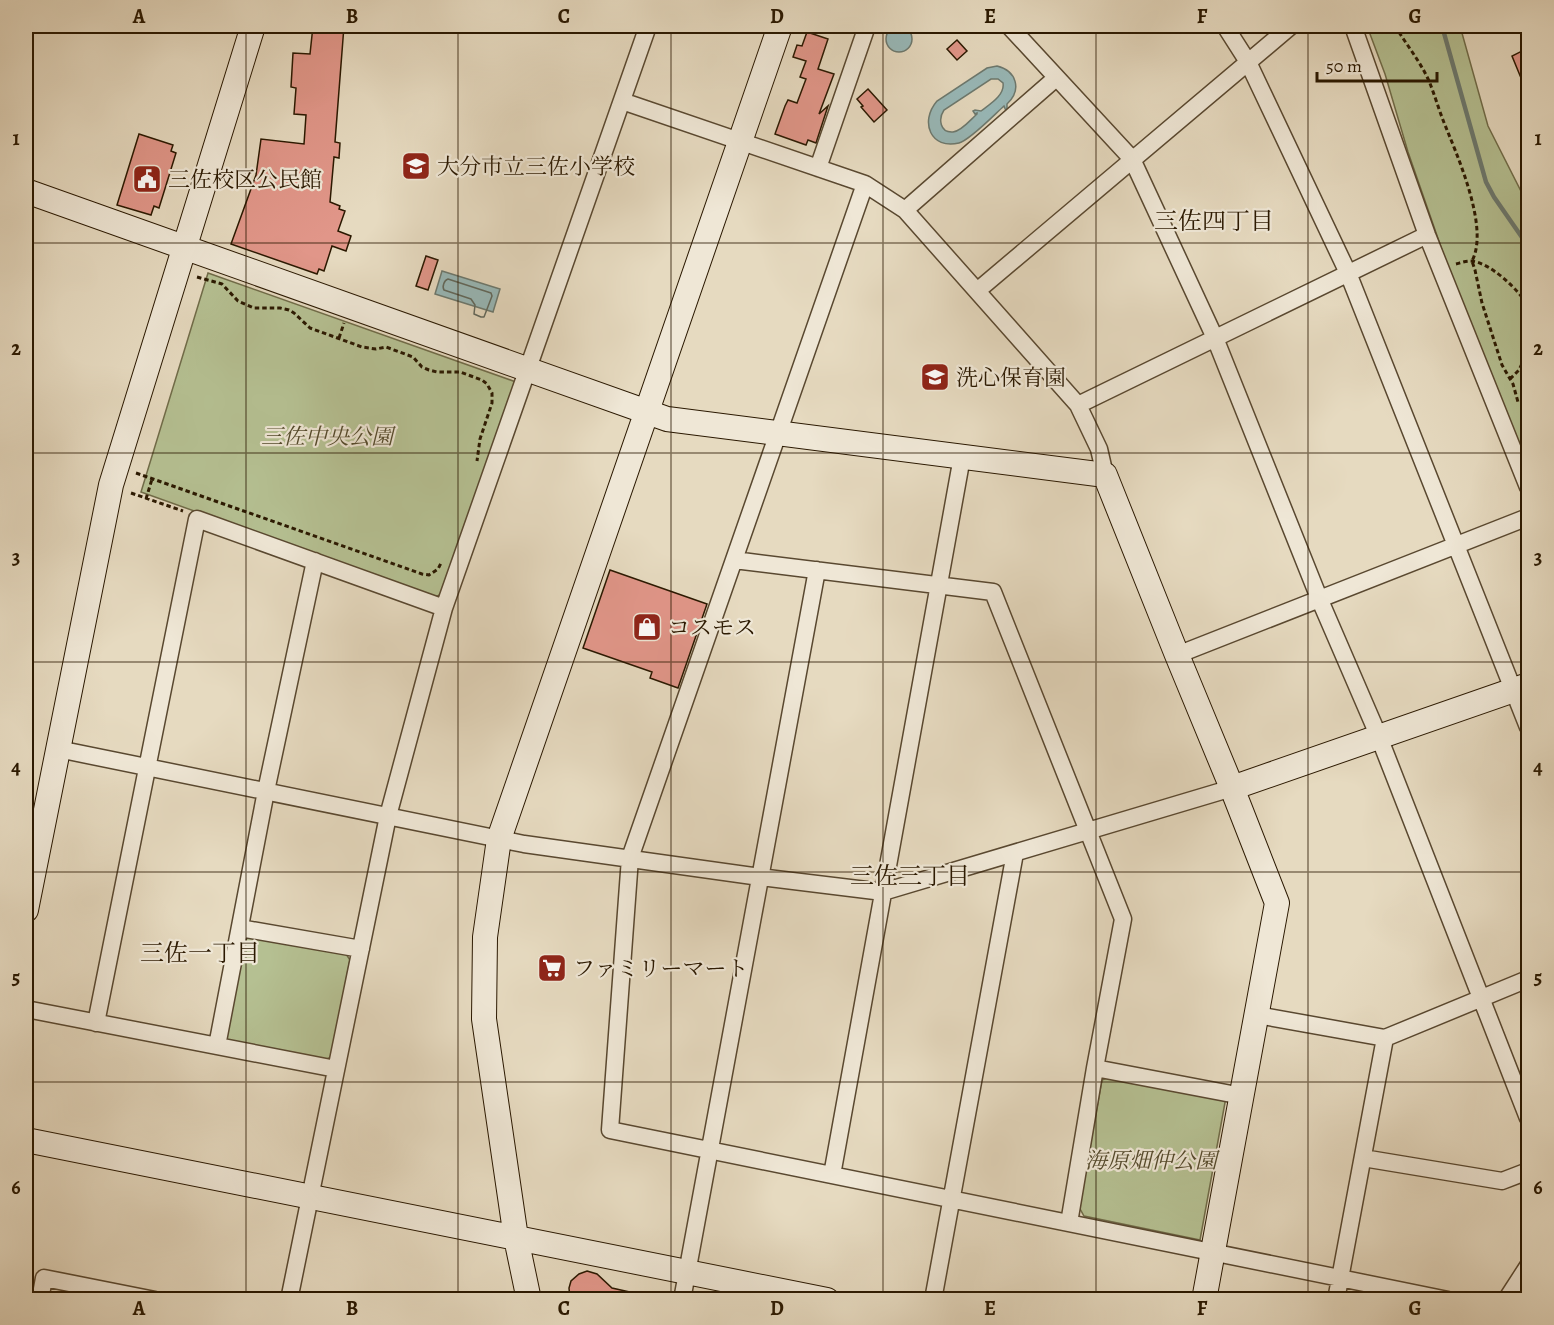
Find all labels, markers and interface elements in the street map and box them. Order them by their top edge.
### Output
text: A [132,3,146,30]
text: B [346,3,358,30]
text: C [558,3,570,30]
text: D [770,3,784,30]
text: E [984,3,996,30]
text: F [1197,3,1208,30]
text: G [1408,3,1422,30]
scale bar [1317,45,1437,83]
text: 50 m [1326,54,1362,78]
text: 1 [12,125,20,152]
text: 1 [1534,125,1542,152]
school or university icon: 大分市立三佐小学校 [400,150,432,182]
place label: 大分市立三佐小学校 [437,152,635,182]
public building icon: 三佐校区公民館 [131,163,163,195]
place label: 三佐校区公民館 [168,165,322,195]
district label: 三佐四丁目 [1154,205,1274,237]
text: 2 [11,335,21,362]
text: 2 [1533,335,1543,362]
school or university icon: 洗心保育園 [919,361,951,393]
place label: 洗心保育園 [956,363,1066,393]
park label: 三佐中央公園 [261,422,396,452]
text: 3 [12,544,20,571]
text: 3 [1534,544,1542,571]
shop icon: コスモス [631,611,663,643]
place label: コスモス [668,613,756,643]
text: 4 [11,754,21,781]
text: 4 [1533,754,1543,781]
district label: 三佐三丁目 [850,860,970,892]
district label: 三佐一丁目 [140,937,260,969]
supermarket icon: ファミリーマート [536,952,568,984]
place label: ファミリーマート [573,954,749,984]
text: 5 [12,964,20,991]
text: 5 [1534,964,1542,991]
park label: 海原畑仲公園 [1085,1146,1220,1176]
text: 6 [11,1174,21,1201]
text: 6 [1533,1174,1543,1201]
text: A [132,1295,146,1322]
text: B [346,1295,358,1322]
text: C [558,1295,570,1322]
text: D [770,1295,784,1322]
text: E [984,1295,996,1322]
text: F [1197,1295,1208,1322]
text: G [1408,1295,1422,1322]

